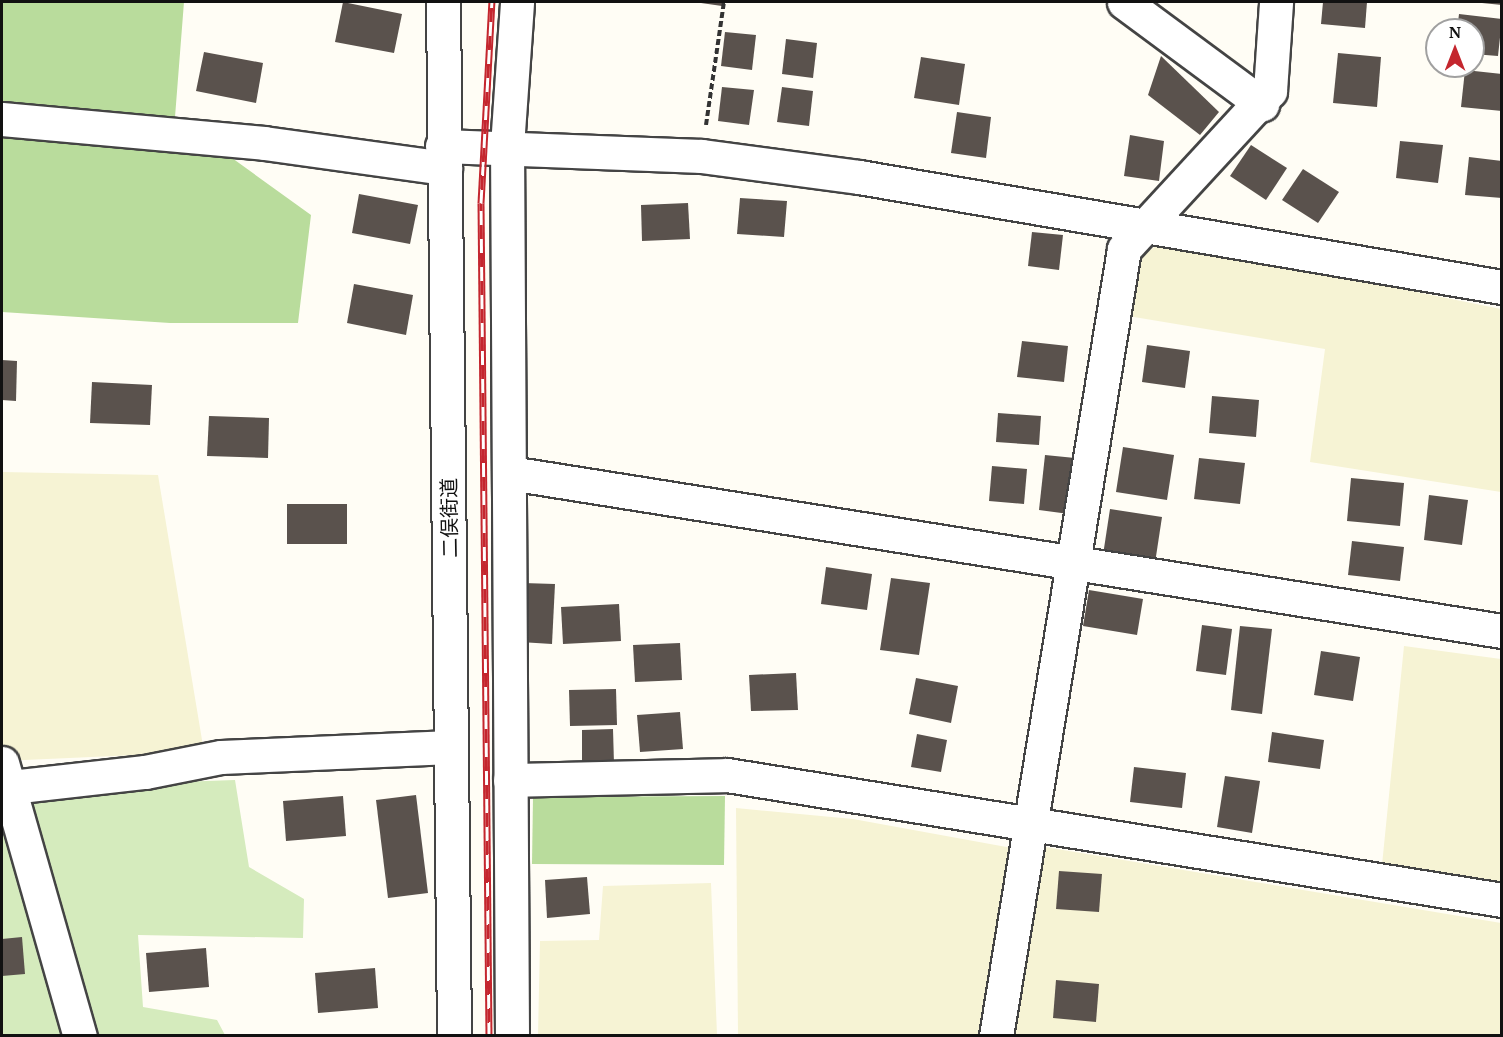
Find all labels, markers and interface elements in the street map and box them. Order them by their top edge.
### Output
north arrow [1425,18,1485,78]
text: N [1449,21,1461,43]
street label: 二俣街道 [436,478,462,558]

